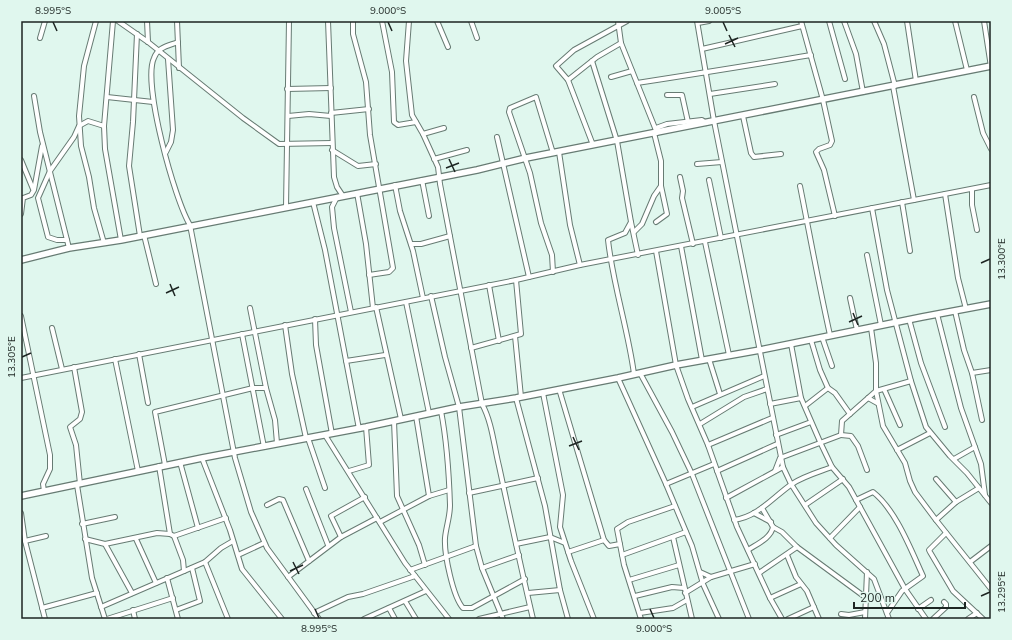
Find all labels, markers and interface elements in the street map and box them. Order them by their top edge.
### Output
text: 8.995°S [35,4,71,18]
text: 9.000°S [370,4,406,18]
text: 9.005°S [705,4,741,18]
text: 13.300°E [995,238,1009,280]
text: 13.305°E [5,336,19,378]
text: 13.295°E [995,571,1009,613]
scale bar [854,584,965,610]
text: 200 m [860,590,895,606]
text: 8.995°S [301,622,337,636]
text: 9.000°S [636,622,672,636]

